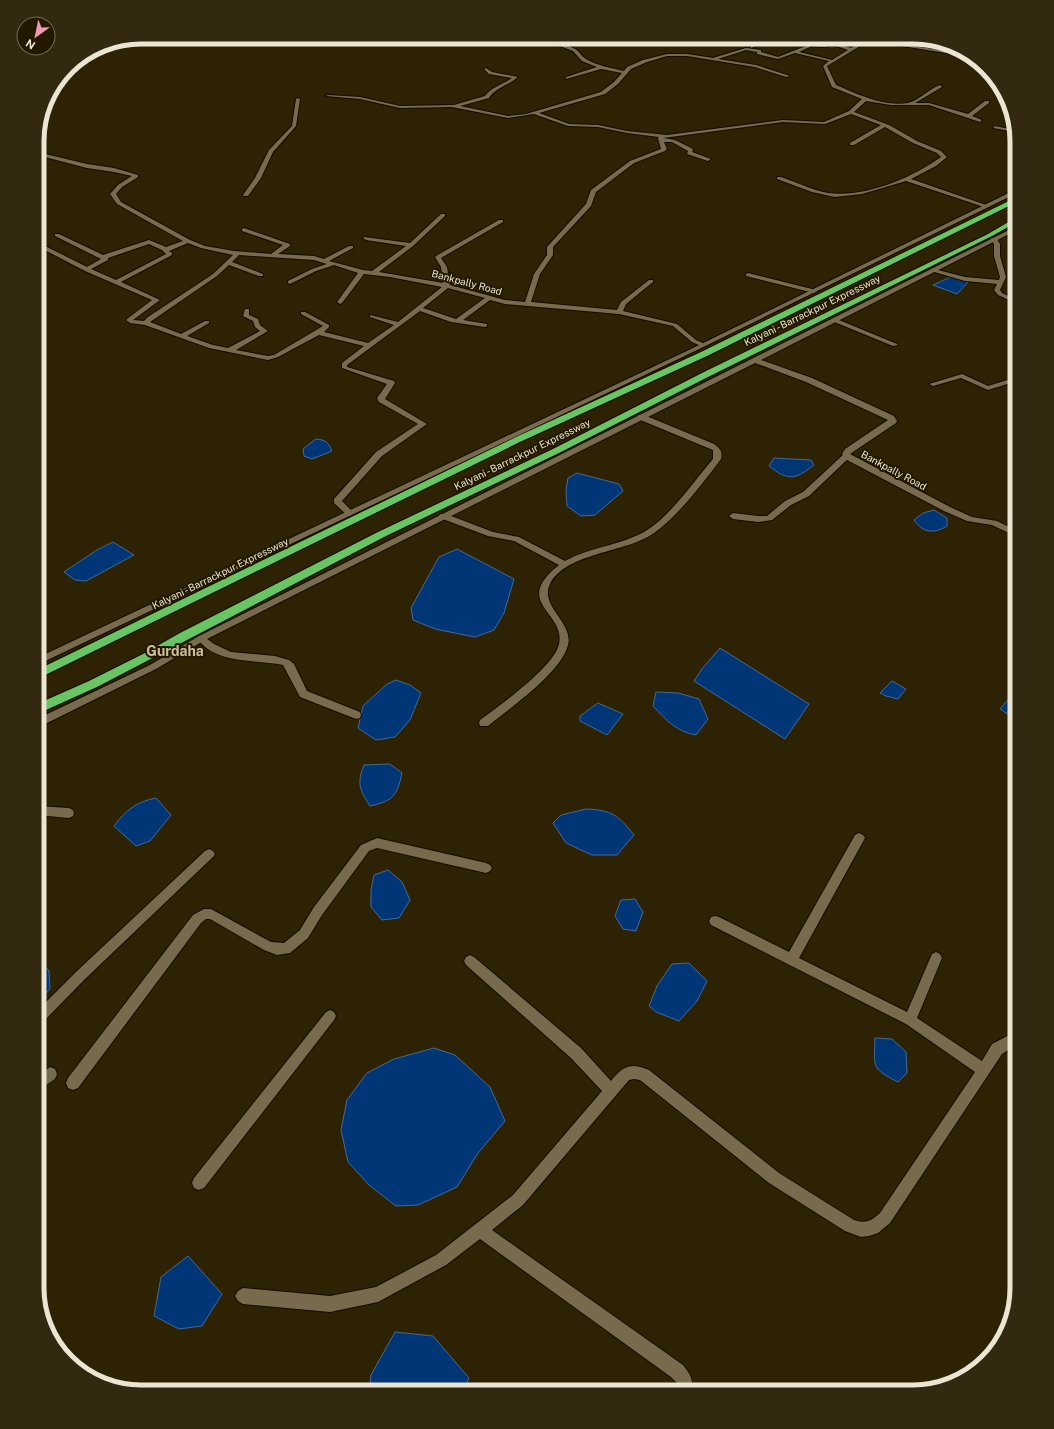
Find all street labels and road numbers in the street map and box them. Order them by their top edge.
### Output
street label: Bankpally Road [431,267,503,297]
street label: Kalyani - Barrackpur Expressway [742,271,883,348]
street label: Kalyani - Barrackpur Expressway [452,415,593,492]
street label: Bankpally Road [859,448,929,492]
street label: Kalyani - Barrackpur Expressway [150,534,291,611]

